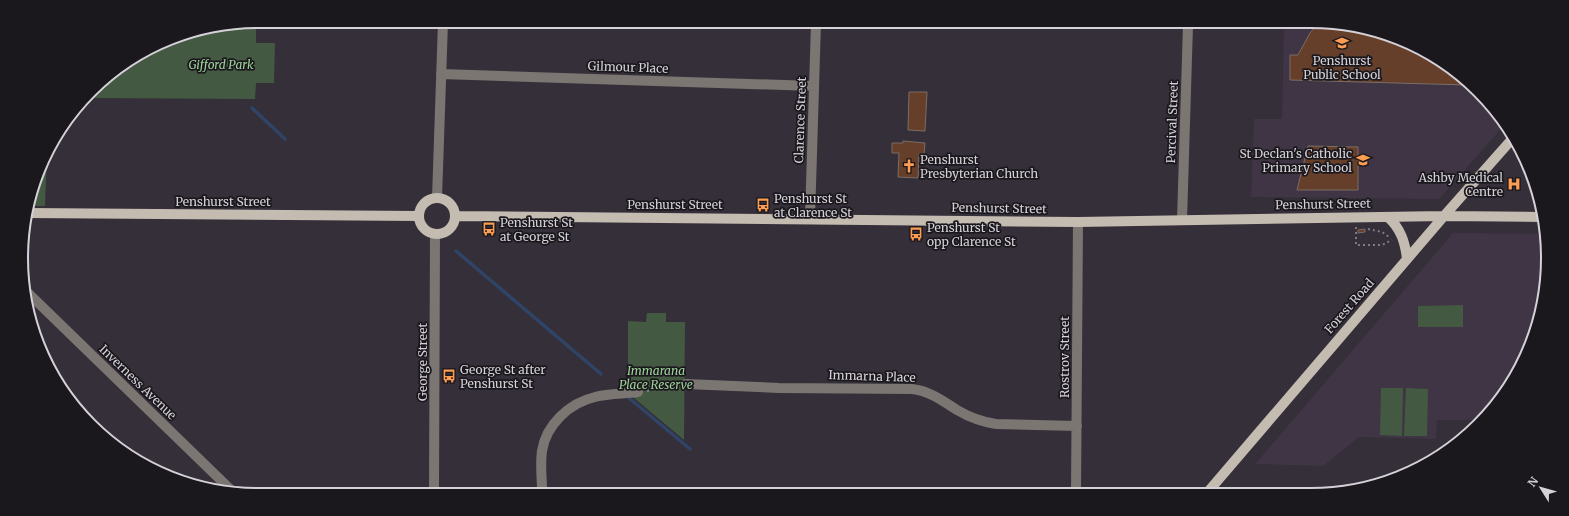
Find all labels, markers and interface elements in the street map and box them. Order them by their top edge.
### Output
school or university icon: Penshurst Public School [1334,35,1350,51]
place label: Penshurst Public School [1303,53,1381,82]
park label: Gifford Park [188,57,254,72]
street label: Gilmour Place [587,58,669,76]
street label: Clarence Street [791,76,809,164]
street label: Percival Street [1163,80,1181,164]
place label: St Declan's Catholic Primary School [1239,146,1352,175]
place label: Penshurst Presbyterian Church [920,152,1038,181]
school or university icon: St Declan's Catholic Primary School [1355,152,1371,168]
church icon: Penshurst Presbyterian Church [901,158,917,174]
place label: Ashby Medical Centre [1417,170,1503,199]
hospital icon: Ashby Medical Centre [1506,176,1522,192]
place label: Penshurst St at Clarence St [774,191,852,220]
street label: Penshurst Street [175,194,271,209]
street label: Penshurst Street [1275,196,1371,212]
street label: Penshurst Street [627,197,723,212]
bus stop icon: Penshurst St at Clarence St [755,197,771,213]
street label: Penshurst Street [951,200,1047,216]
place label: Penshurst St at George St [500,215,573,244]
place label: Penshurst St opp Clarence St [927,220,1016,249]
bus stop icon: Penshurst St at George St [481,221,497,237]
bus stop icon: Penshurst St opp Clarence St [908,226,924,242]
street label: Forest Road [1321,275,1377,337]
street label: Rostrov Street [1057,316,1072,398]
street label: George Street [415,323,430,401]
street label: Inverness Avenue [96,341,180,423]
place label: George St after Penshurst St [460,362,546,391]
park label: Immarana Place Reserve [619,363,693,392]
street label: Immarna Place [828,367,916,385]
bus stop icon: George St after Penshurst St [441,368,457,384]
north arrow [1521,468,1561,508]
text: N [1525,474,1541,490]

